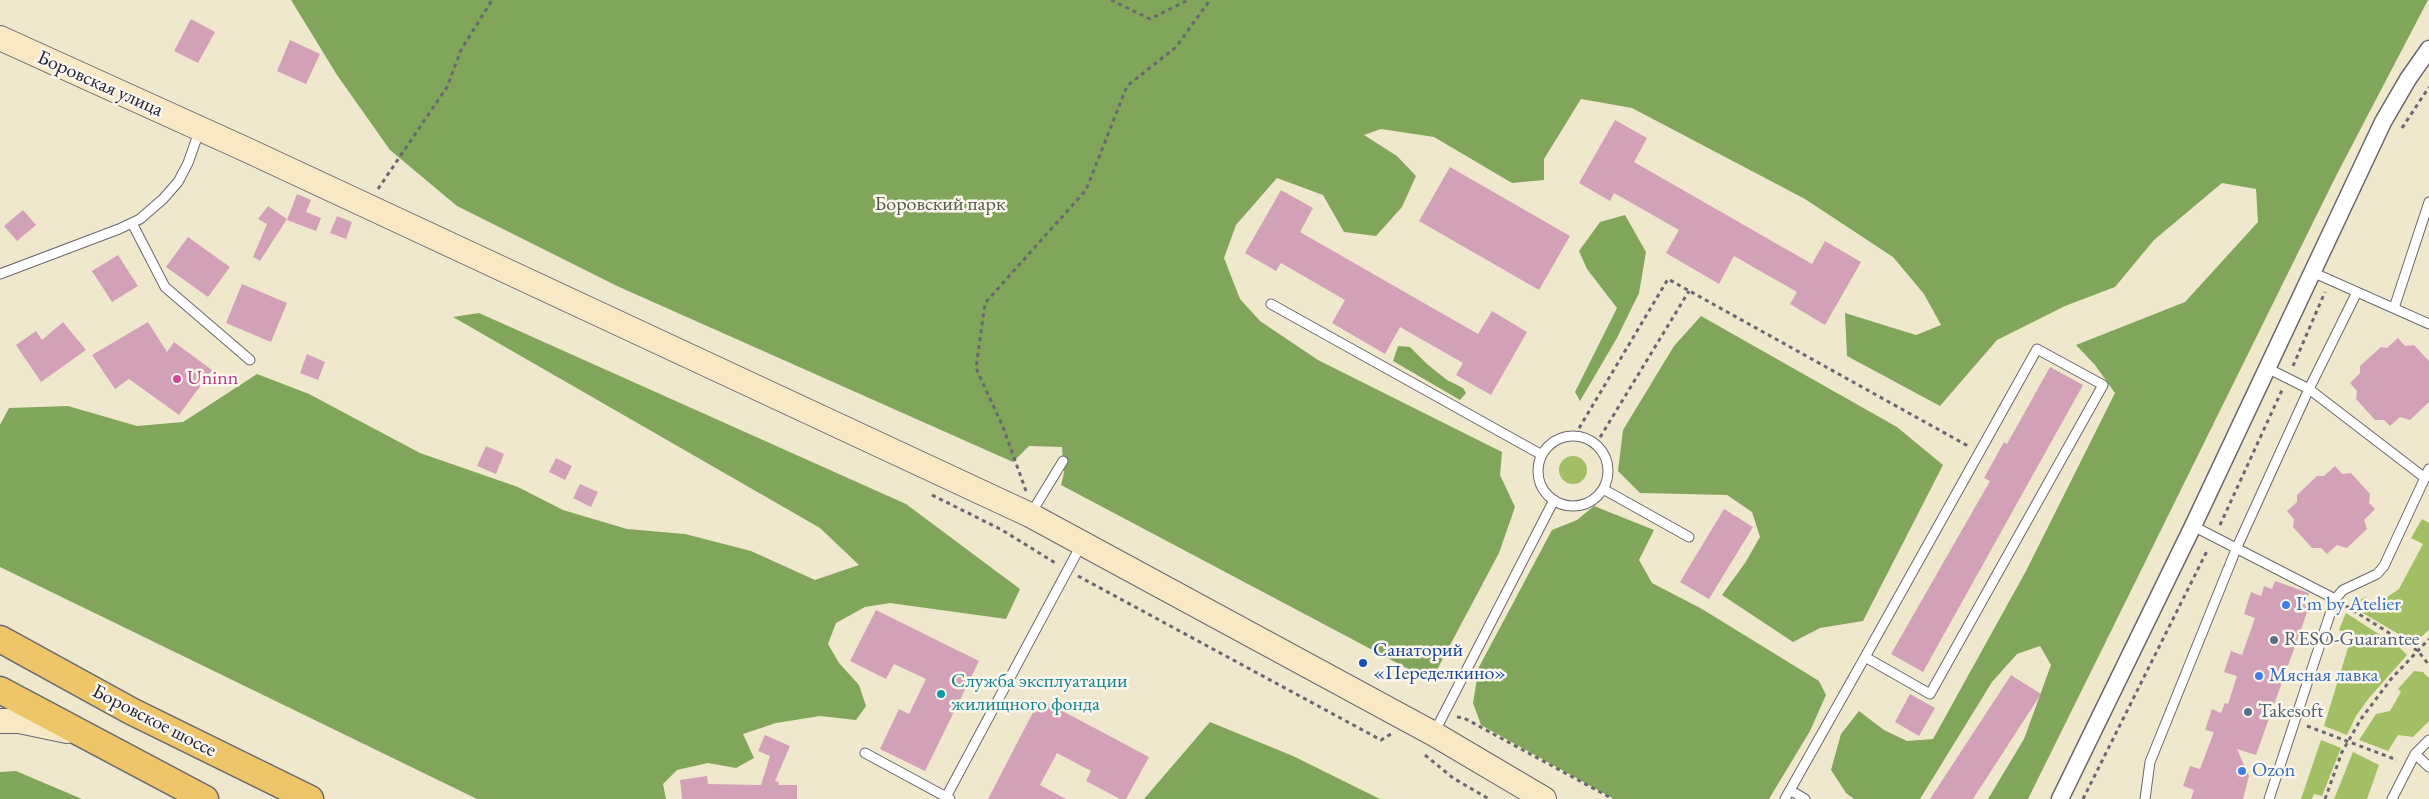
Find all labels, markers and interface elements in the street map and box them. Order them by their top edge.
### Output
street label: Боровская улица [33,46,167,122]
park label: Боровский парк [875,193,1005,217]
place label: Uninn [187,367,238,391]
marker: Uninn [171,373,183,385]
place label: I'm by Atelier [2296,593,2401,617]
marker: I'm by Atelier [2280,599,2292,611]
place label: RESO-Guarantee [2284,628,2420,652]
marker: RESO-Guarantee [2268,634,2280,646]
place label: Санаторий «Переделкино» [1373,639,1506,686]
marker: Санаторий «Переделкино» [1357,657,1369,669]
place label: Мясная лавка [2269,664,2378,688]
place label: Служба эксплуатации жилищного фонда [951,670,1127,717]
marker: Мясная лавка [2253,670,2265,682]
street label: Боровское шоссе [88,679,220,763]
marker: Служба эксплуатации жилищного фонда [935,688,947,700]
place label: Takesoft [2258,700,2323,724]
marker: Takesoft [2242,706,2254,718]
place label: Ozon [2252,759,2295,783]
marker: Ozon [2236,765,2248,777]

